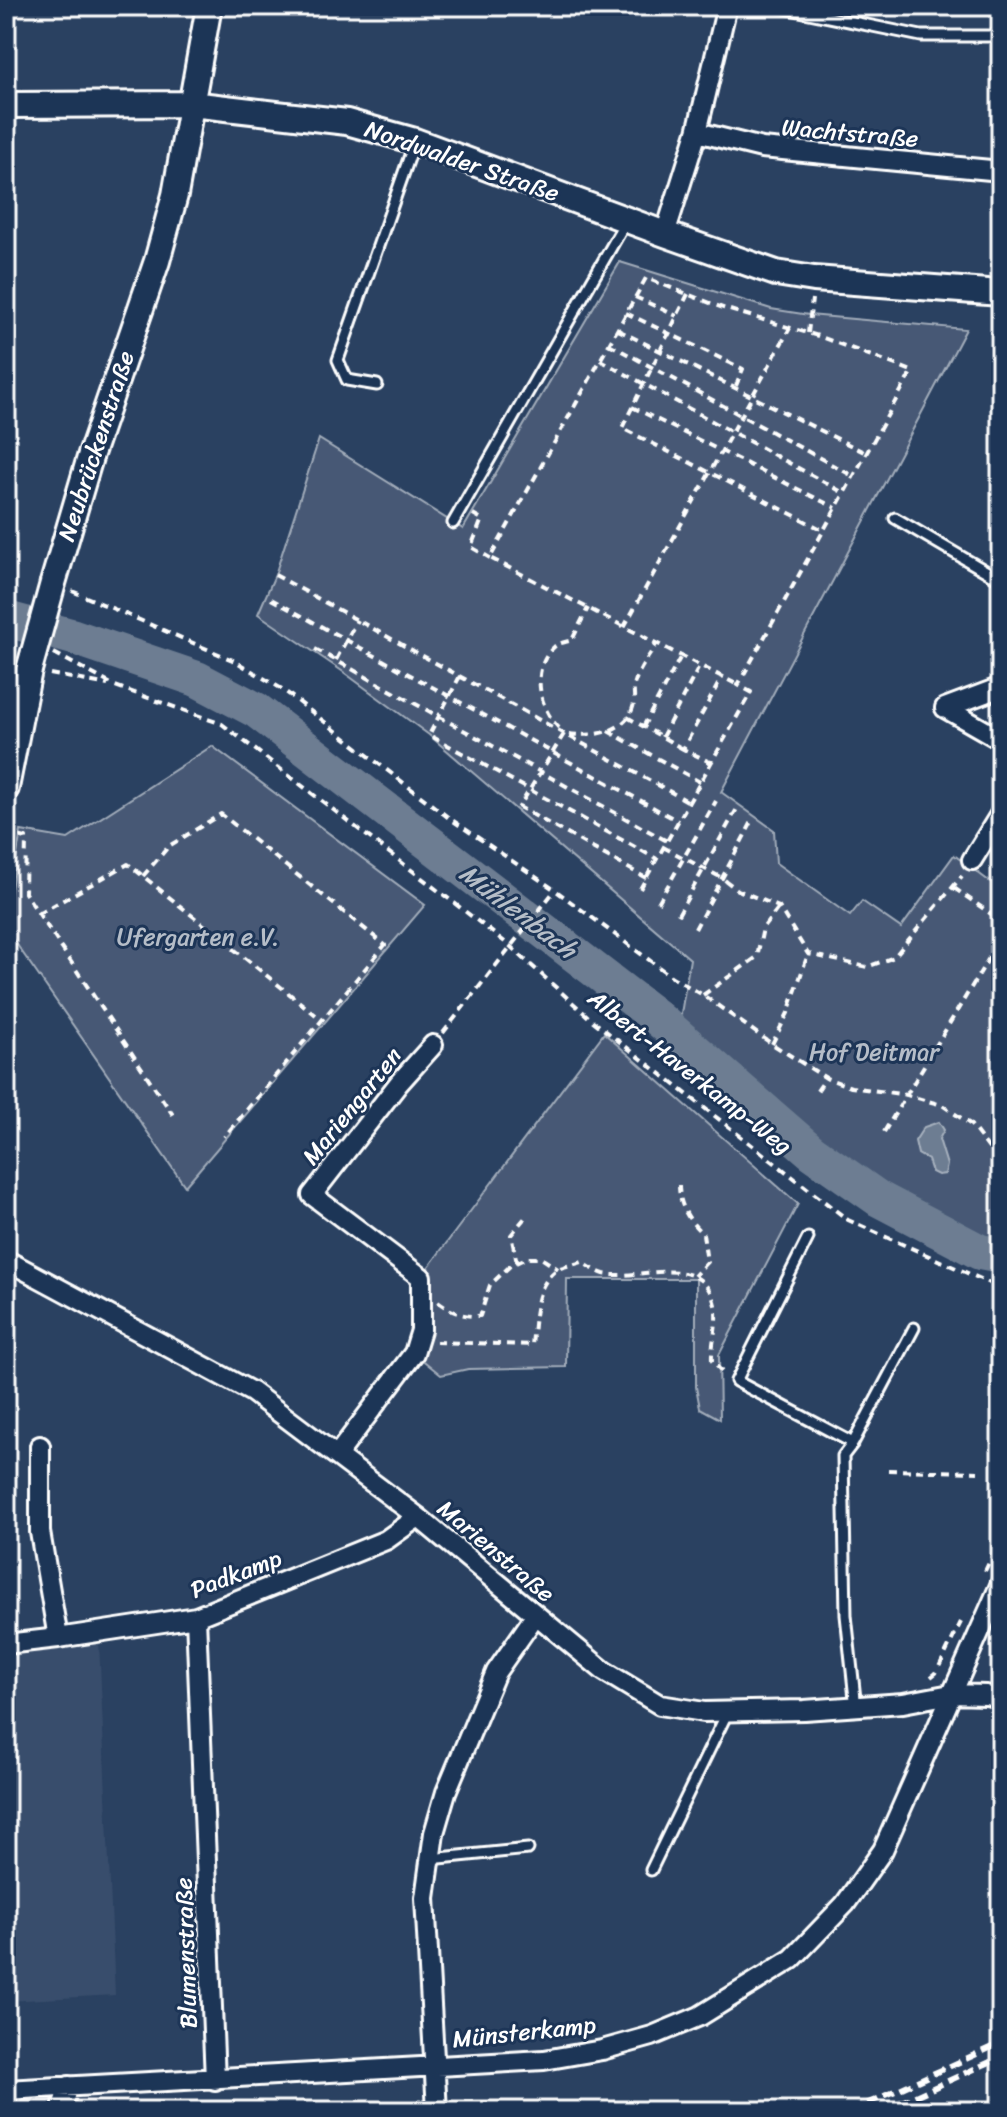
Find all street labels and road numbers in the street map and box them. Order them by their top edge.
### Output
street label: Wachtstraße [780,106,920,160]
street label: Nordwalder Straße [359,108,565,214]
street label: Neubrückenstraße [45,345,147,547]
street label: Albert-Haverkamp-Weg [577,978,802,1166]
street label: Mariengarten [291,1037,413,1175]
street label: Marienstraße [427,1489,565,1613]
street label: Padkamp [184,1537,288,1611]
street label: Blumenstraße [162,1877,210,2029]
street label: Münsterkamp [450,2004,598,2060]

